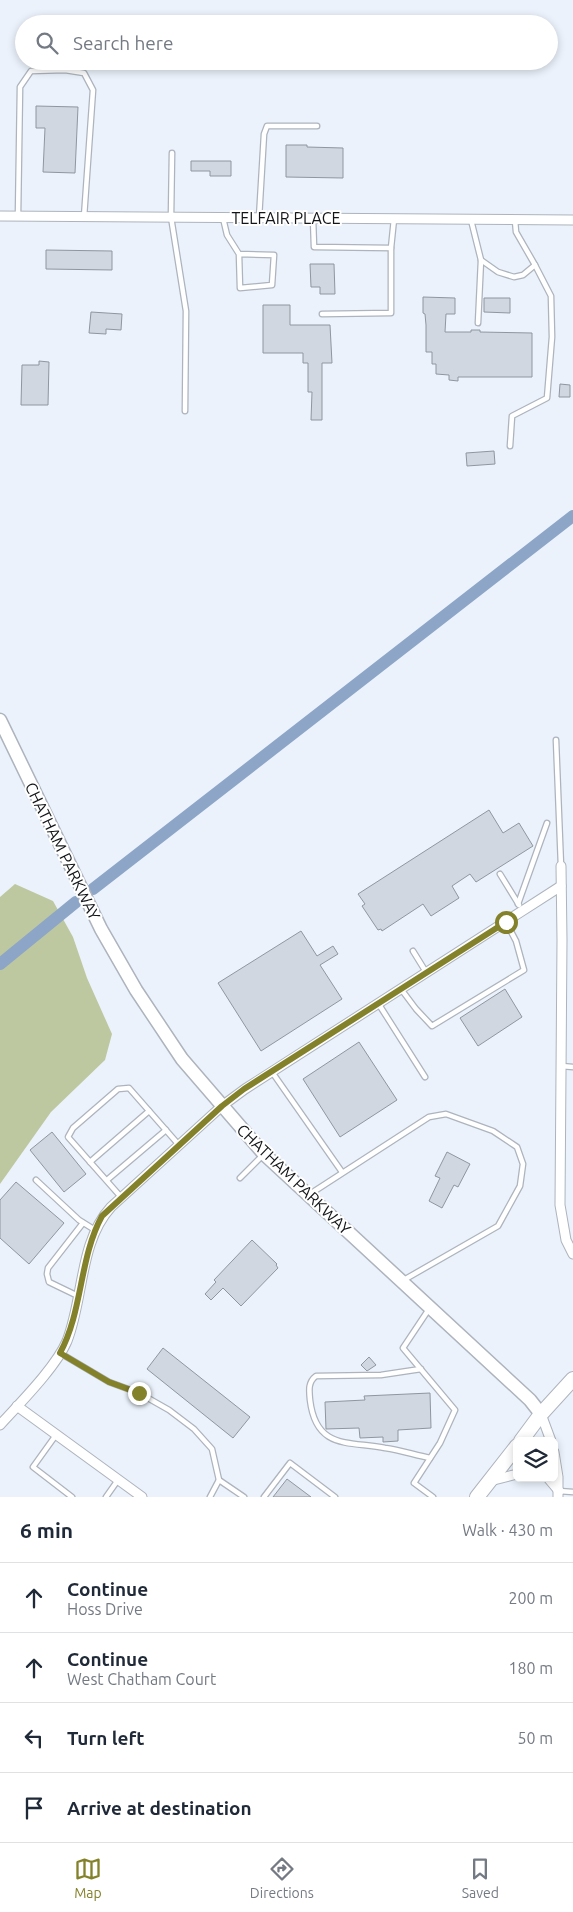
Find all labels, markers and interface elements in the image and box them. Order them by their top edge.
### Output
search box [15,15,558,70]
icon: search [33,29,61,57]
text: Search here [73,32,173,54]
street label: TELFAIR PLACE [231,209,341,227]
street label: CHATHAM PARKWAY [22,779,104,923]
route start [495,911,518,934]
street label: CHATHAM PARKWAY [233,1120,355,1238]
route end [128,1382,151,1405]
map controls [513,1437,558,1482]
button: layers [513,1437,558,1482]
text: 6 min [20,1518,73,1542]
text: Walk · 430 m [462,1521,553,1539]
text: Continue [67,1578,148,1600]
icon: ahead [20,1584,48,1612]
text: 200 m [508,1589,553,1607]
text: Hoss Drive [67,1600,143,1618]
text: Continue [67,1648,148,1670]
icon: ahead [20,1654,48,1682]
text: 180 m [508,1659,553,1677]
text: West Chatham Court [67,1670,216,1688]
icon: left [20,1724,48,1752]
text: Turn left [67,1727,145,1749]
text: 50 m [517,1729,553,1747]
icon: arrive [20,1794,48,1822]
text: Arrive at destination [67,1797,252,1819]
tab: Map [74,1855,102,1901]
tab: Directions [250,1855,314,1901]
tab: Saved [462,1855,499,1901]

